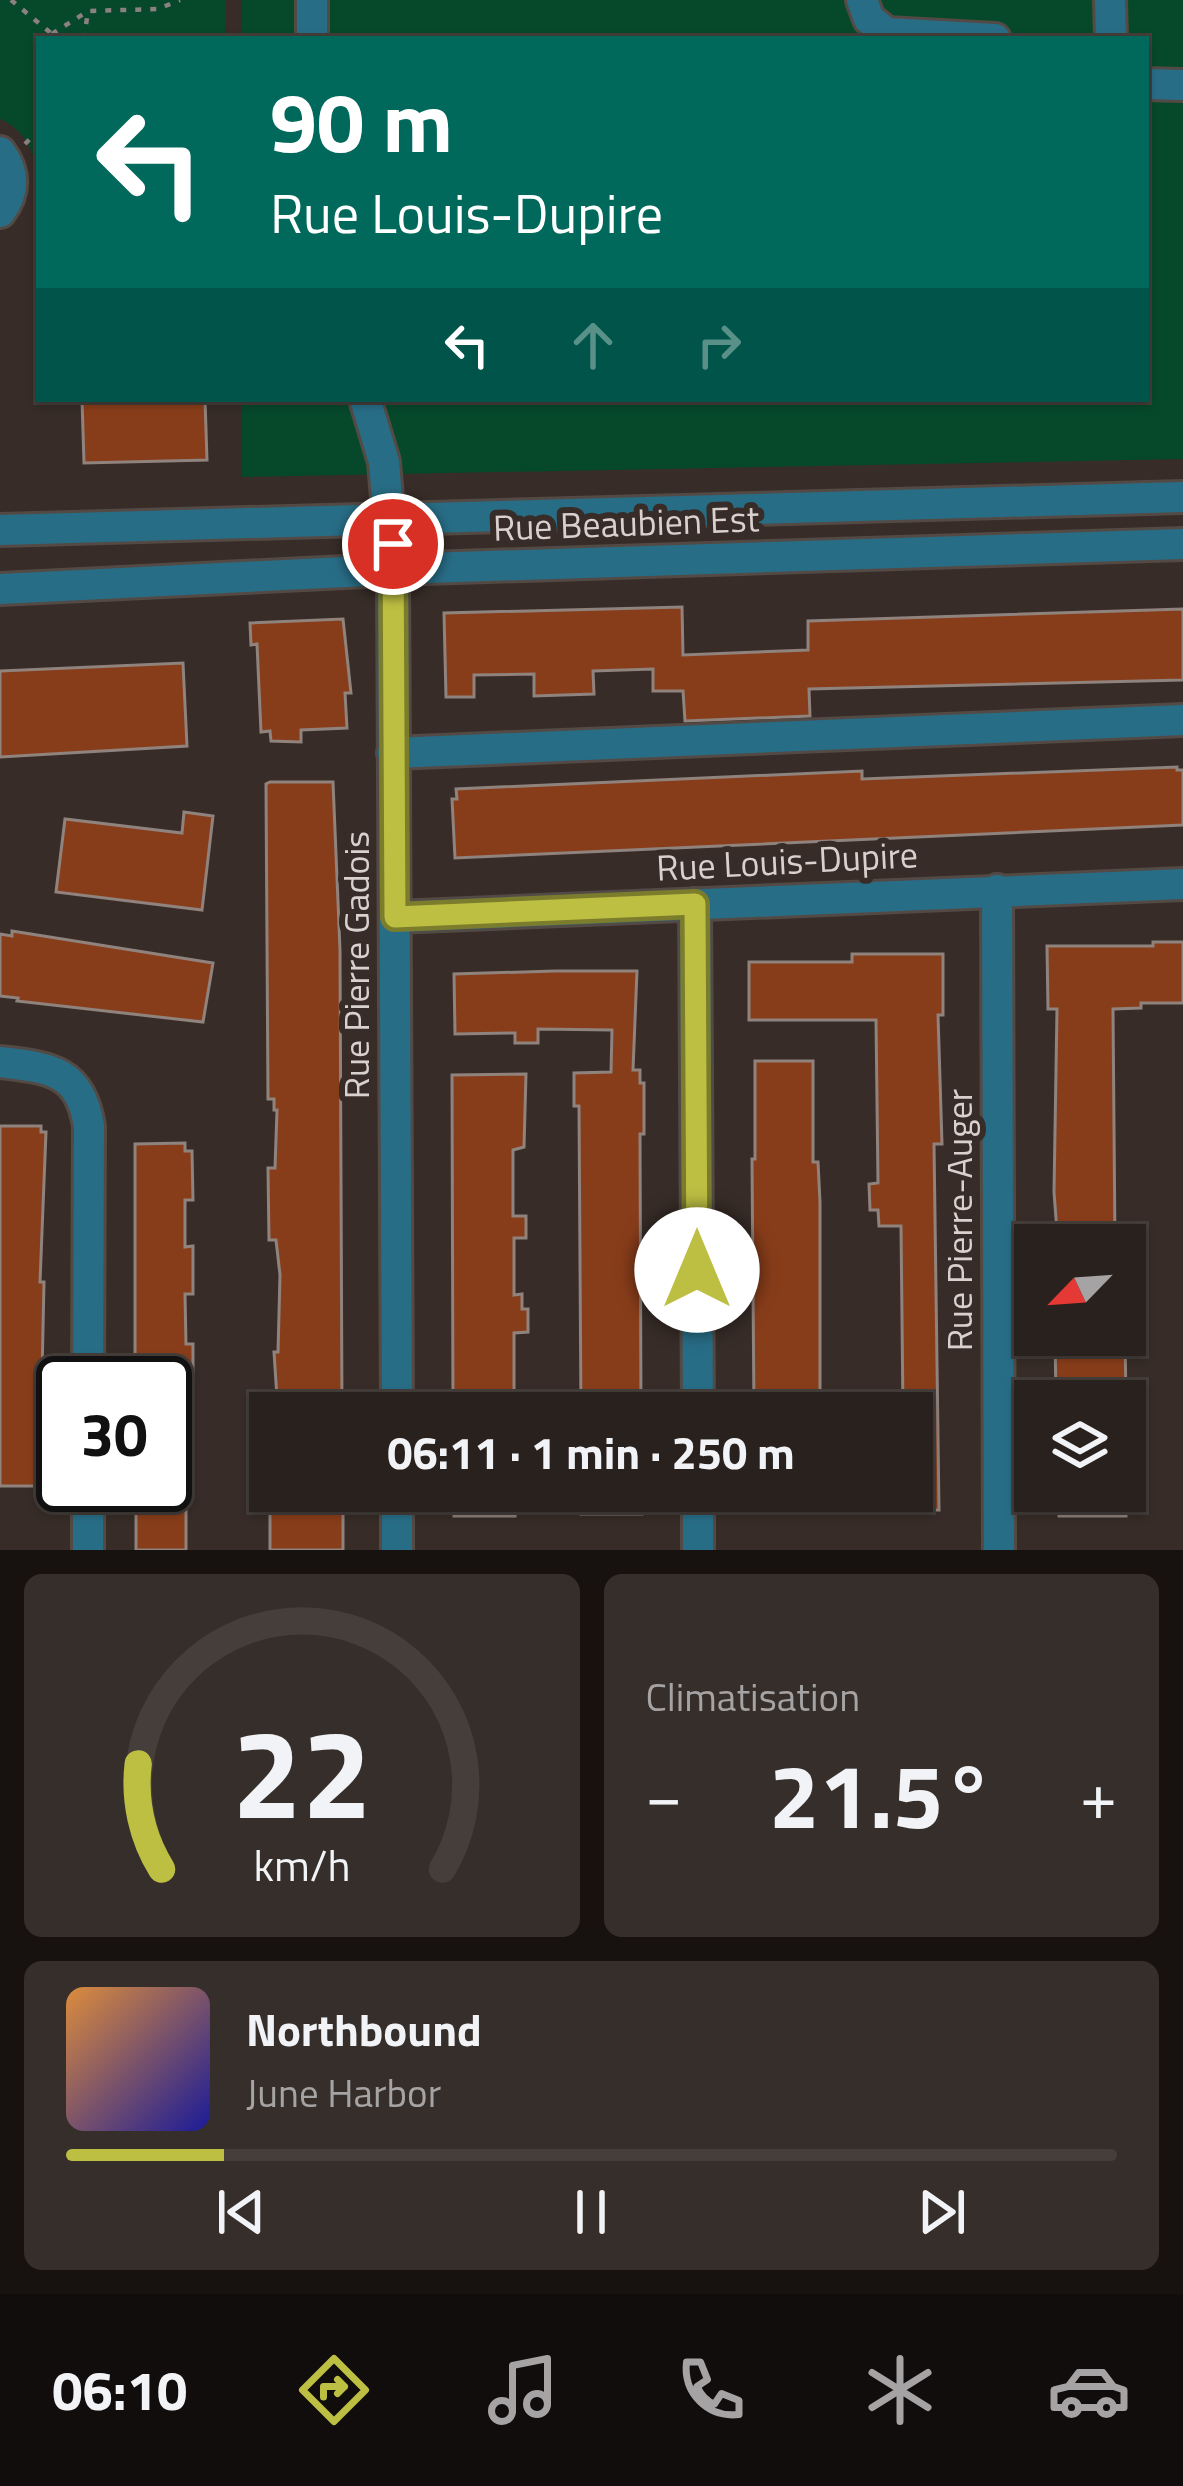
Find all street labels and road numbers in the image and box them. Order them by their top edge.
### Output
street label: Rue Beaubien Est [492,490,760,555]
street label: Rue Louis-Dupire [655,826,919,895]
street label: Rue Pierre Gadois [328,831,383,1099]
street label: Rue Pierre-Auger [931,1089,986,1351]

